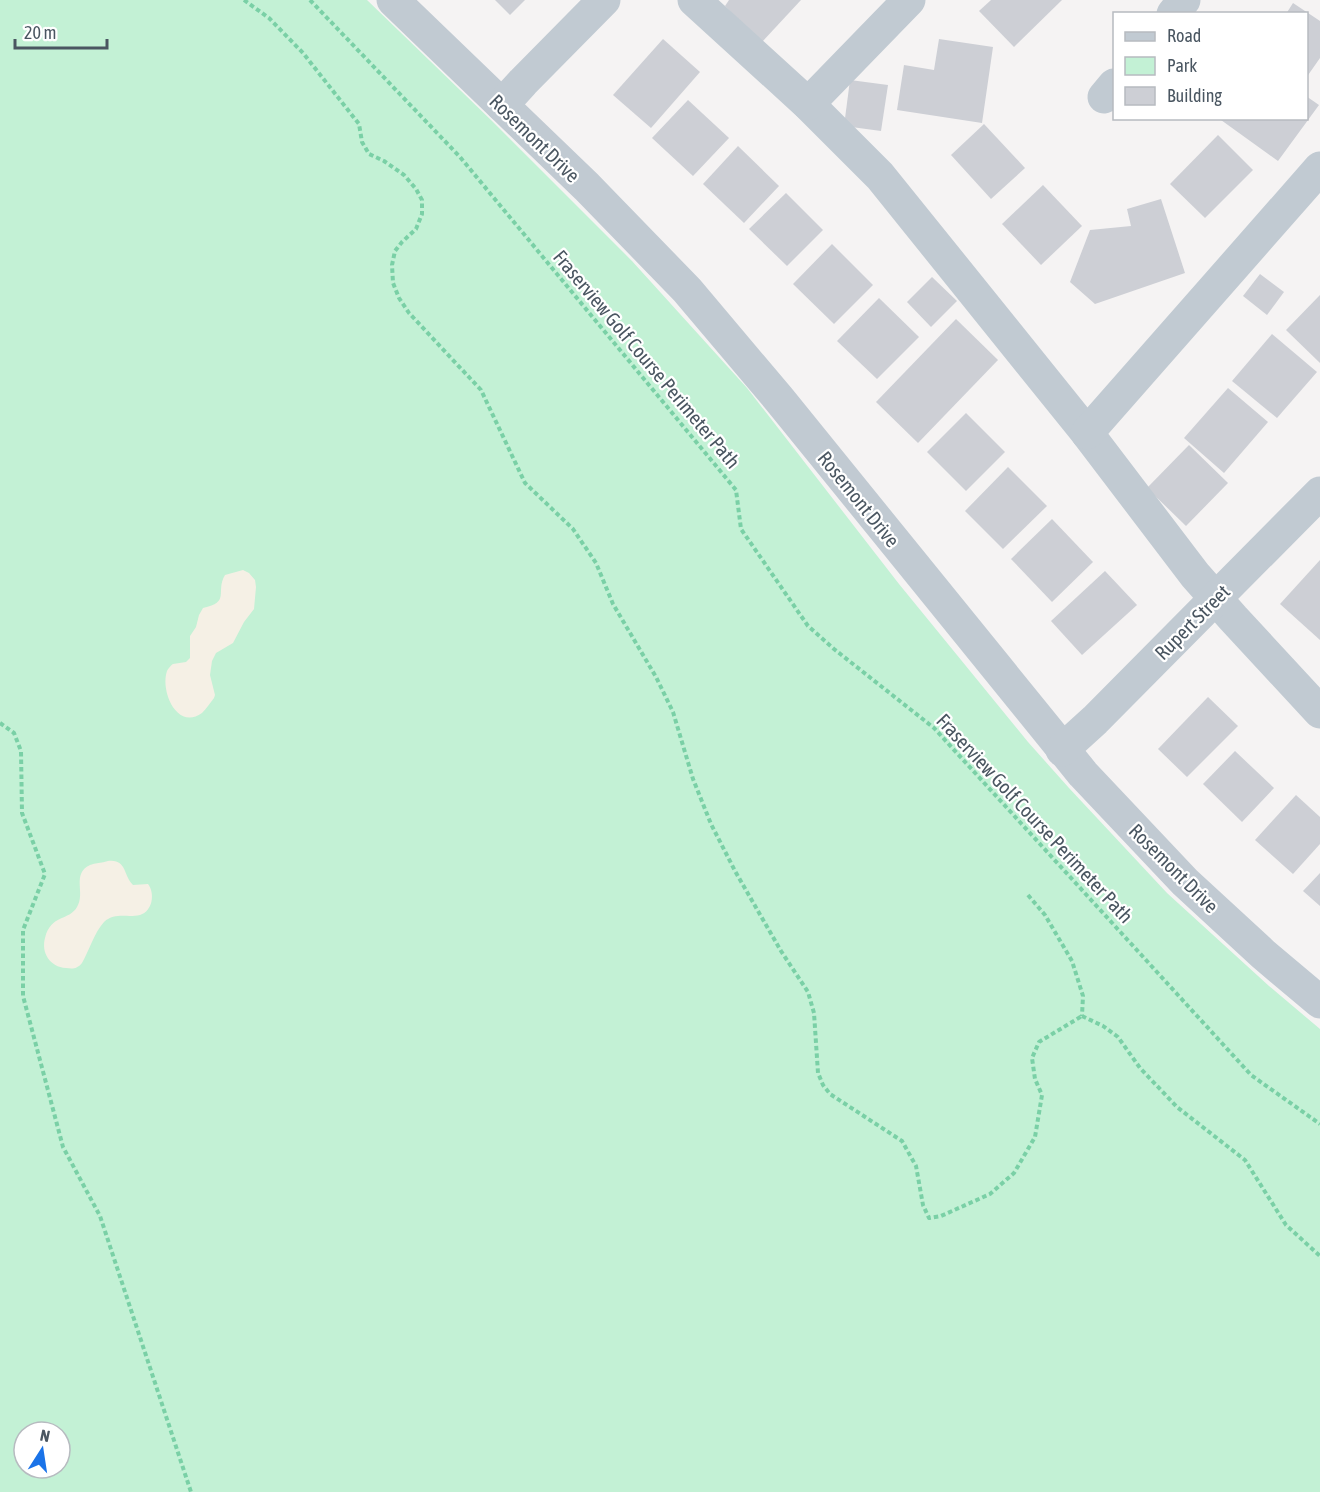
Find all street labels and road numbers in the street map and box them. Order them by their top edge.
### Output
street label: Rosemont Drive [485,89,585,187]
street label: Fraserview Golf Course Perimeter Path [549,245,745,473]
street label: Rosemont Drive [813,447,905,551]
street label: Rupert Street [1150,580,1234,664]
street label: Fraserview Golf Course Perimeter Path [932,709,1138,927]
street label: Rosemont Drive [1125,819,1223,917]

